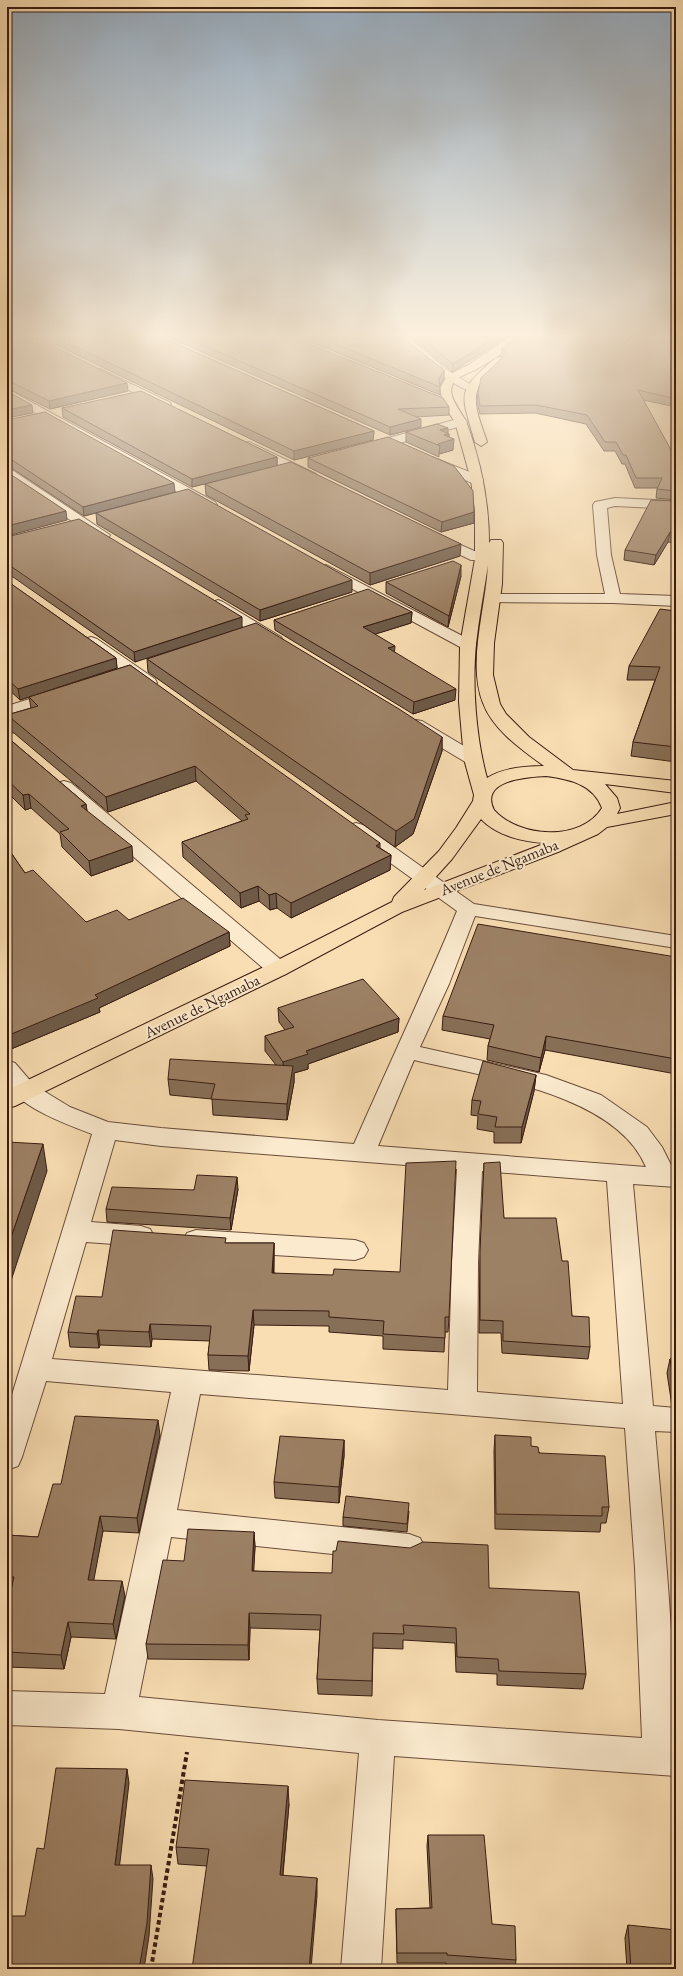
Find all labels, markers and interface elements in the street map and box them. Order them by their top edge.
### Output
street label: Avenue de Ngamaba [436,833,562,901]
street label: Avenue de Ngamaba [140,969,264,1043]

